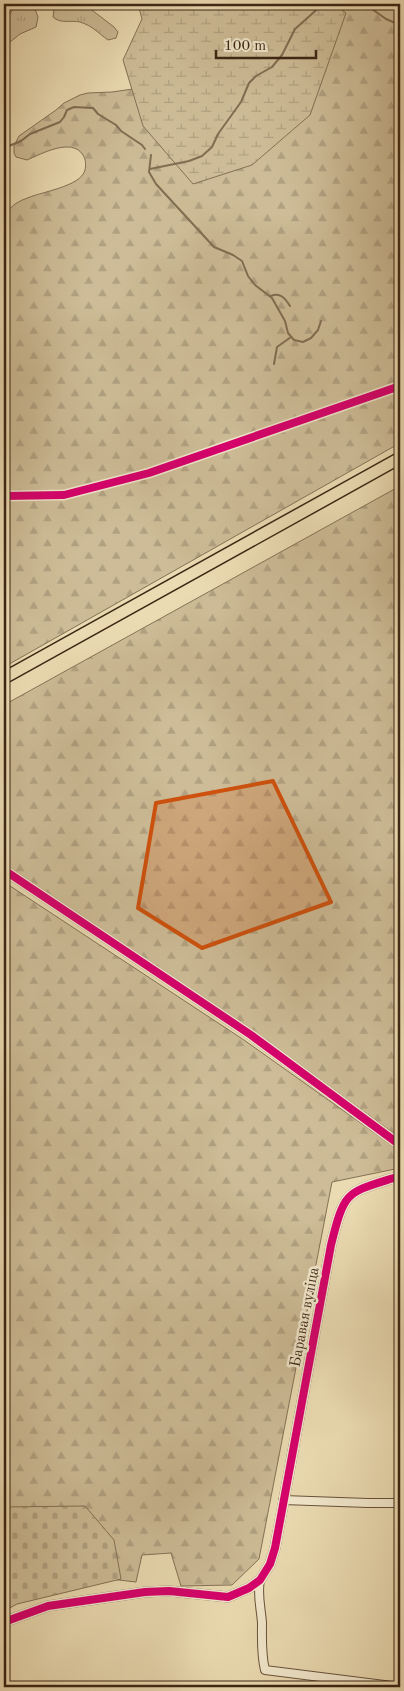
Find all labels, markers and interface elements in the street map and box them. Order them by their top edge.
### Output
scale bar [216,28,316,60]
text: 100 m [224,39,266,54]
street label: Баравая вуліца [288,1266,323,1368]

